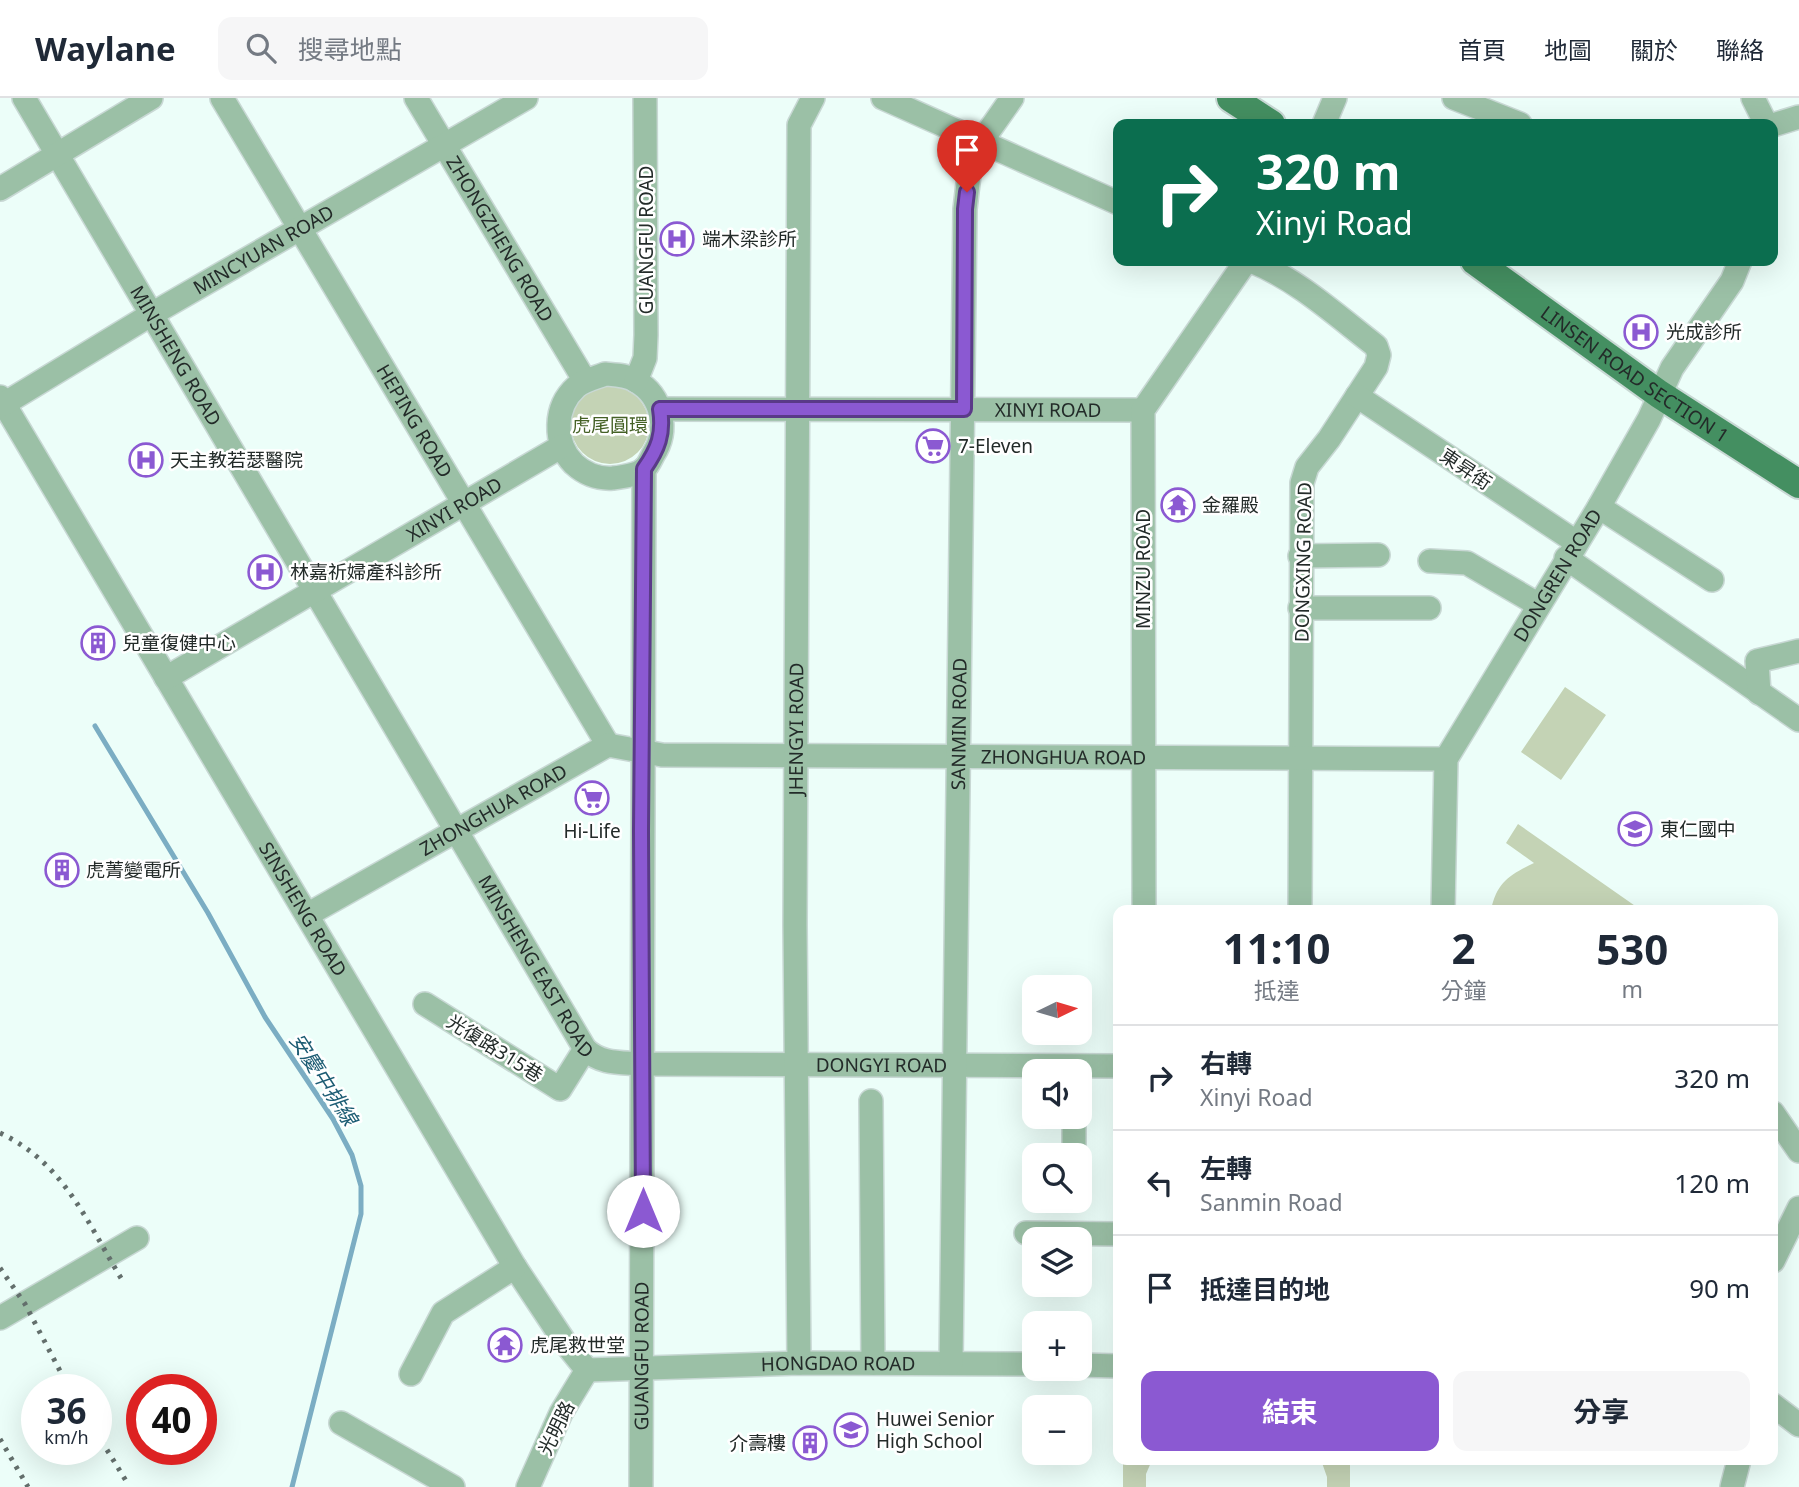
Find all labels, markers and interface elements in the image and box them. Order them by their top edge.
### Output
search box [218,17,708,80]
text: Waylane [35,26,176,71]
icon: search [242,29,280,67]
text: 搜尋地點 [298,31,402,67]
text: 首頁 [1458,33,1506,66]
text: 地圖 [1544,33,1592,66]
text: 關於 [1630,33,1678,66]
text: 聯絡 [1716,33,1764,66]
pin [937,120,997,192]
icon: arrive [948,131,986,169]
text: 320 m [1256,138,1401,204]
icon: right [1141,147,1232,238]
street label: ZHONGZHENG ROAD [440,151,560,327]
street label: GUANGFU ROAD [633,166,659,314]
street label: MINCYUAN ROAD [188,199,339,301]
text: Xinyi Road [1256,201,1413,244]
hospital icon: 端木梁診所 [658,220,696,258]
place label: 端木梁診所 [702,226,797,252]
street label: MINSHENG ROAD [124,281,227,431]
street label: LINSEN ROAD SECTION 1 [1536,300,1734,449]
hospital icon: 光成診所 [1622,313,1660,351]
place label: 光成診所 [1666,319,1742,345]
street label: HEPING ROAD [371,359,459,483]
street label: XINYI ROAD [995,397,1101,423]
park label: 虎尾圓環 [572,412,648,438]
supermarket icon: 7-Eleven [914,427,952,465]
place label: 7-Eleven [958,433,1033,459]
hospital icon: 天主教若瑟醫院 [127,441,165,479]
street label: 東昇街 [1435,442,1497,496]
place label: 天主教若瑟醫院 [170,447,303,473]
street label: XINYI ROAD [402,471,507,547]
street label: DONGXING ROAD [1289,482,1317,642]
temple icon: 金羅殿 [1159,486,1197,524]
place label: 金羅殿 [1202,492,1259,518]
street label: DONGREN ROAD [1507,504,1608,647]
street label: MINZU ROAD [1130,509,1156,629]
hospital icon: 林嘉祈婦產科診所 [246,553,284,591]
place label: 林嘉祈婦產科診所 [290,559,442,585]
building icon: 兒童復健中心 [79,624,117,662]
place label: 兒童復健中心 [122,630,236,656]
street label: SANMIN ROAD [945,658,973,790]
street label: JHENGYI ROAD [783,663,809,797]
street label: ZHONGHUA ROAD [981,744,1146,770]
street label: ZHONGHUA ROAD [415,758,572,862]
supermarket icon: Hi-Life [573,779,611,817]
school or university icon: 東仁國中 [1616,810,1654,848]
place label: 東仁國中 [1660,816,1736,842]
place label: Hi-Life [563,818,621,844]
street label: SINSHENG ROAD [253,837,353,981]
building icon: 虎菁變電所 [43,851,81,889]
place label: 虎菁變電所 [86,857,181,883]
street label: MINSHENG EAST ROAD [472,870,599,1064]
text: 11:10 [1223,919,1331,976]
text: 2 [1451,919,1475,976]
text: 530 [1596,920,1668,977]
text: m [1621,973,1643,1005]
text: 抵達 [1254,974,1300,1006]
text: 分鐘 [1440,974,1486,1006]
north arrow [1022,975,1092,1045]
map controls [1022,975,1092,1465]
street label: 光復路315巷 [442,1008,548,1088]
water label: 安慶中排線 [284,1027,365,1132]
text: 右轉 [1200,1045,1252,1081]
street label: DONGYI ROAD [816,1052,947,1078]
button: sound [1022,1059,1092,1129]
icon: right [1141,1059,1179,1097]
text: 320 m [1674,1060,1750,1096]
text: Xinyi Road [1200,1081,1313,1113]
button: search [1022,1143,1092,1213]
text: 左轉 [1200,1150,1252,1186]
icon: left [1141,1164,1179,1202]
text: 120 m [1674,1165,1750,1201]
position arrow [606,1174,680,1248]
text: Sanmin Road [1200,1186,1343,1218]
button: layers [1022,1227,1092,1297]
icon: arrive [1141,1269,1179,1307]
text: 90 m [1689,1270,1750,1306]
text: 抵達目的地 [1200,1271,1330,1307]
street label: GUANGFU ROAD [628,1281,655,1431]
button: + [1022,1311,1092,1381]
temple icon: 虎尾救世堂 [486,1326,524,1364]
place label: 虎尾救世堂 [530,1332,625,1358]
street label: HONGDAO ROAD [760,1350,915,1377]
button: 結束 [1141,1371,1439,1451]
button: 分享 [1453,1371,1750,1451]
speed limit sign: 40 [126,1374,217,1465]
text: 36 [46,1387,87,1434]
button: − [1022,1395,1092,1465]
street label: 光明路 [532,1397,580,1459]
place label: Huwei Senior High School [876,1406,995,1454]
school or university icon: Huwei Senior High School [832,1411,870,1449]
building icon: 介壽樓 [791,1424,829,1462]
text: km/h [44,1425,89,1449]
place label: 介壽樓 [729,1430,786,1456]

